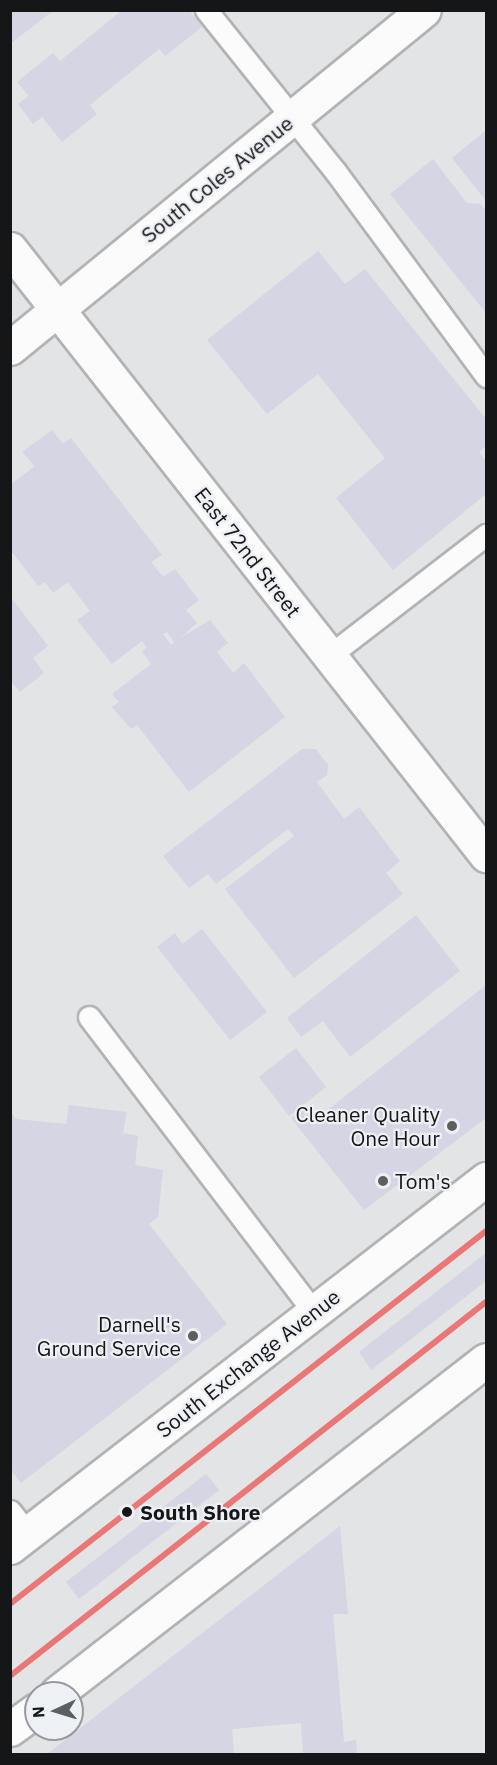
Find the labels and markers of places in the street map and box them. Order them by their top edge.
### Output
place label: Cleaner Quality One Hour [296,1101,440,1151]
marker: Cleaner Quality One Hour [445,1119,459,1133]
place label: Tom's [395,1168,451,1194]
marker: Tom's [376,1174,390,1188]
place label: Darnell's Ground Service [37,1311,181,1361]
marker: Darnell's Ground Service [186,1329,200,1343]
place label: South Shore [140,1499,261,1525]
marker: South Shore [118,1503,136,1521]

